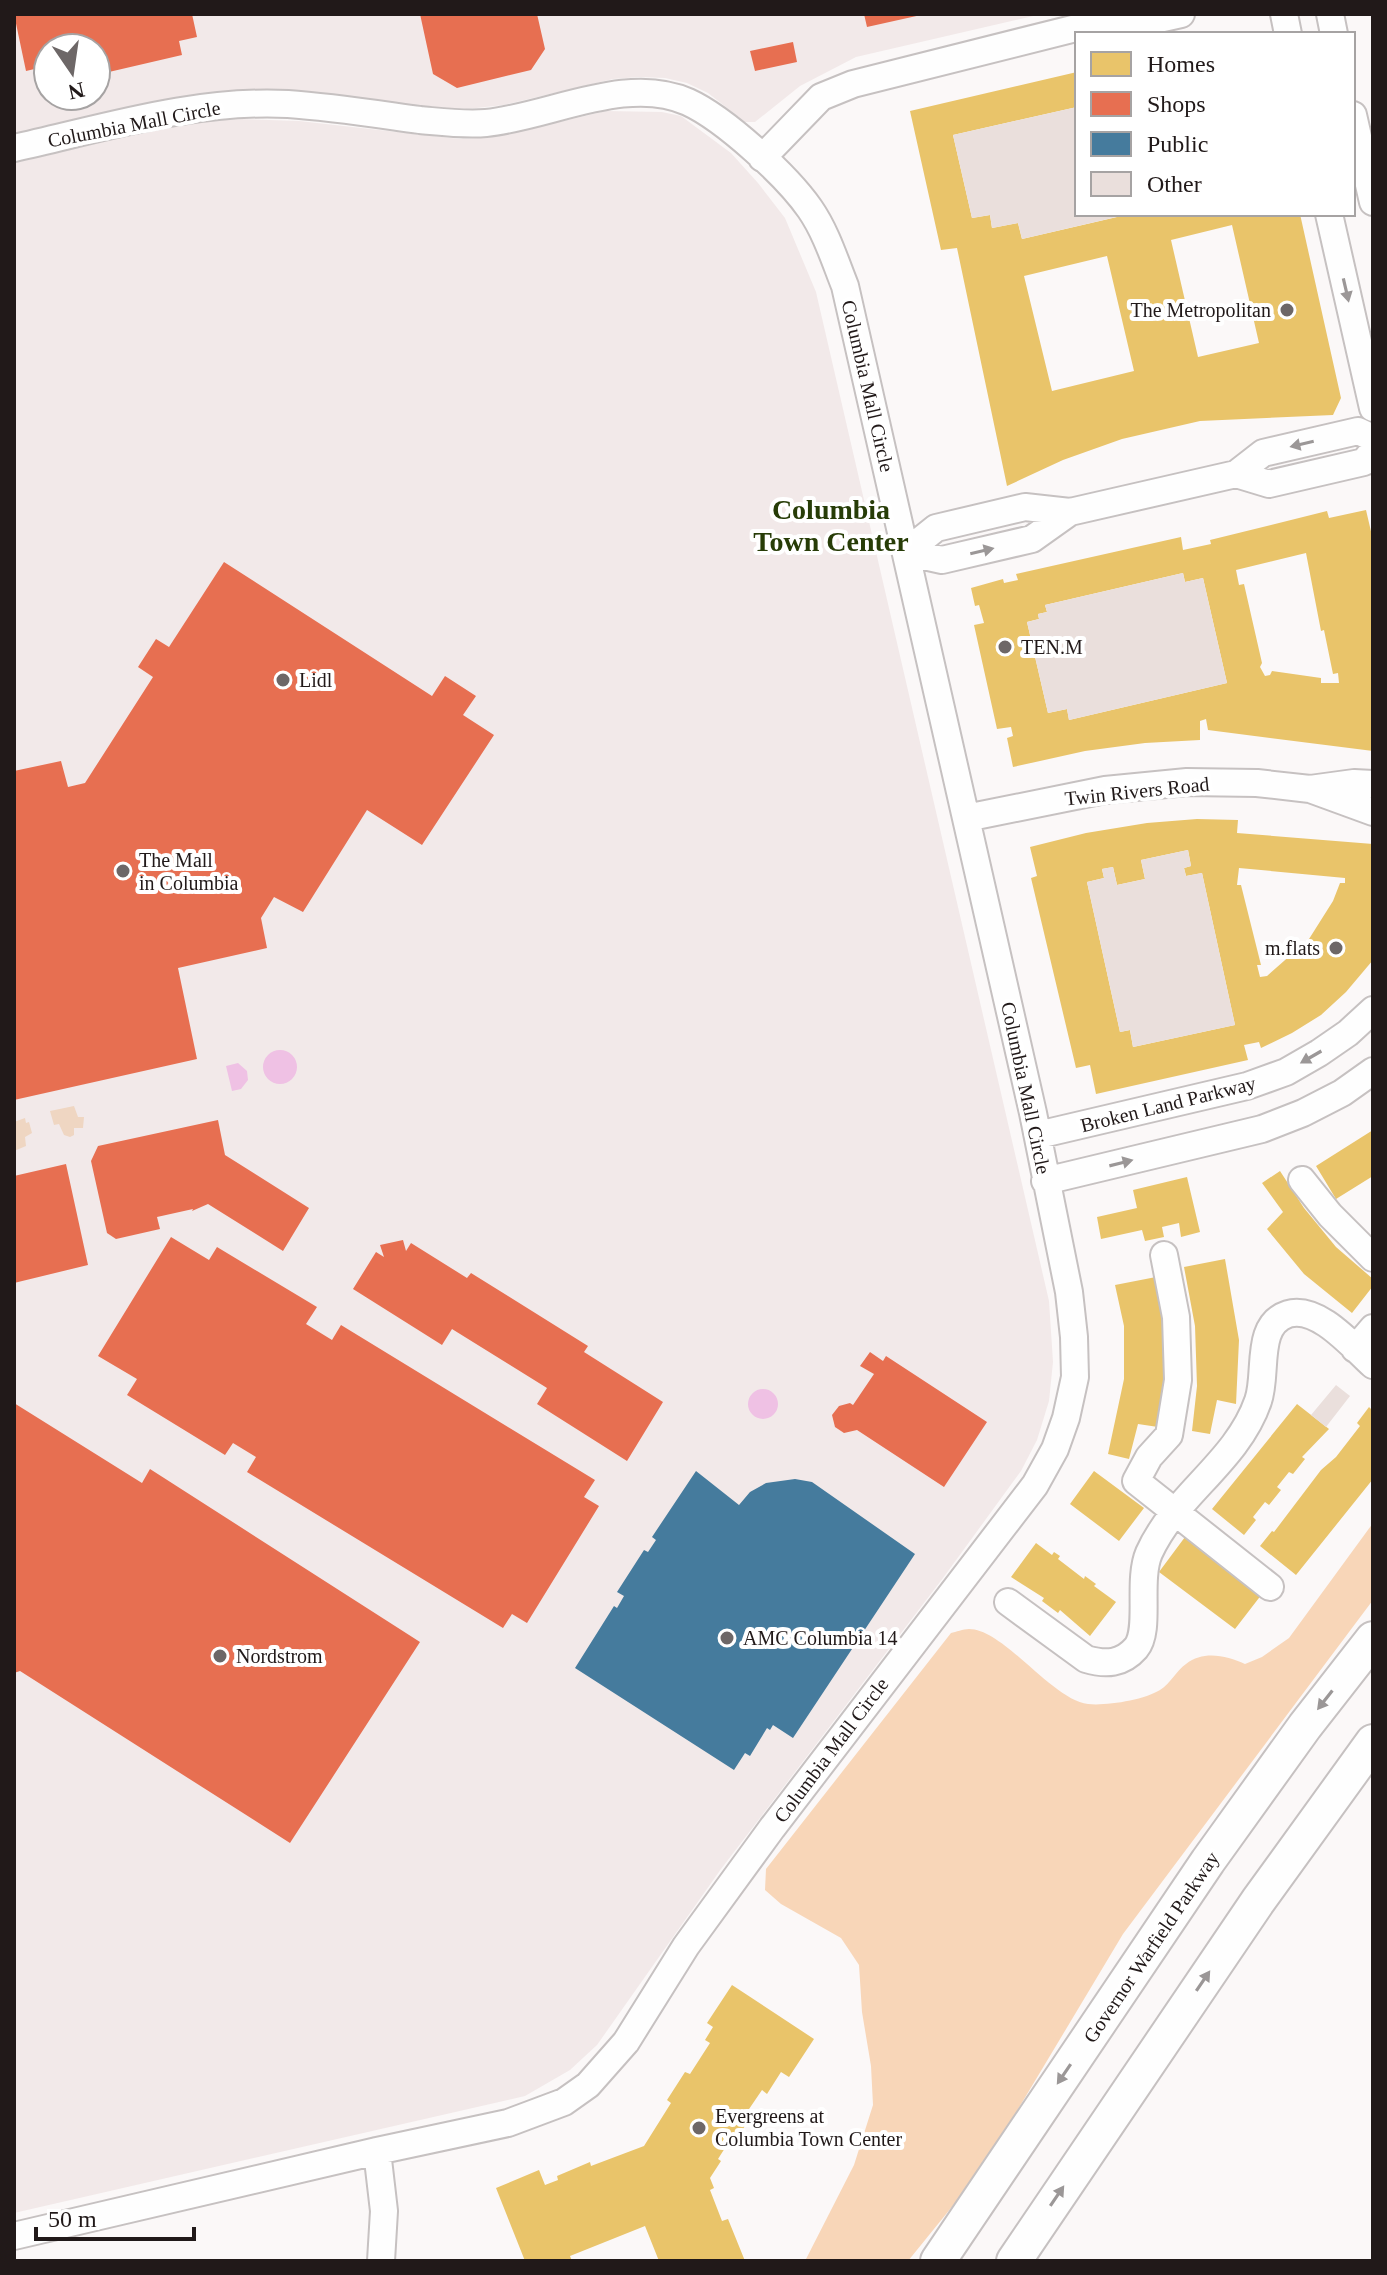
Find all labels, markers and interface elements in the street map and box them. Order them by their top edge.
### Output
north arrow [32,32,112,112]
legend [1075,32,1355,216]
text: Homes [1147,51,1215,77]
text: N [66,77,87,105]
text: Shops [1147,91,1206,117]
street label: Columbia Mall Circle [46,96,222,152]
text: Public [1147,131,1208,157]
text: Other [1147,171,1202,197]
one-way arrow [1340,278,1353,303]
street label: Columbia Mall Circle [838,298,898,474]
place label: The Metropolitan [1130,299,1271,322]
marker: The Metropolitan [1278,301,1296,319]
one-way arrow [1289,438,1314,451]
district label: Columbia Town Center [753,494,909,557]
one-way arrow [970,544,995,557]
place label: TEN.M [1021,636,1083,658]
marker: TEN.M [996,638,1014,656]
place label: Lidl [299,669,333,691]
marker: Lidl [274,671,292,689]
street label: Twin Rivers Road [1064,772,1210,810]
place label: The Mall in Columbia [139,849,239,894]
marker: The Mall in Columbia [114,862,132,880]
place label: m.flats [1265,937,1320,959]
marker: m.flats [1327,939,1345,957]
street label: Columbia Mall Circle [997,1000,1055,1176]
one-way arrow [1300,1050,1322,1064]
street label: Broken Land Parkway [1078,1072,1258,1137]
one-way arrow [1109,1156,1134,1169]
place label: AMC Columbia 14 [743,1627,897,1649]
marker: AMC Columbia 14 [718,1629,736,1647]
place label: Nordstrom [236,1645,323,1667]
marker: Nordstrom [211,1647,229,1665]
street label: Columbia Mall Circle [769,1673,893,1827]
one-way arrow [1317,1690,1334,1710]
street label: Governor Warfield Parkway [1079,1847,1224,2047]
one-way arrow [1195,1971,1210,1992]
one-way arrow [1057,2064,1072,2085]
place label: Evergreens at Columbia Town Center [715,2105,902,2150]
marker: Evergreens at Columbia Town Center [690,2119,708,2137]
one-way arrow [1049,2186,1064,2207]
scale bar [36,2191,194,2241]
text: 50 m [48,2206,97,2232]

